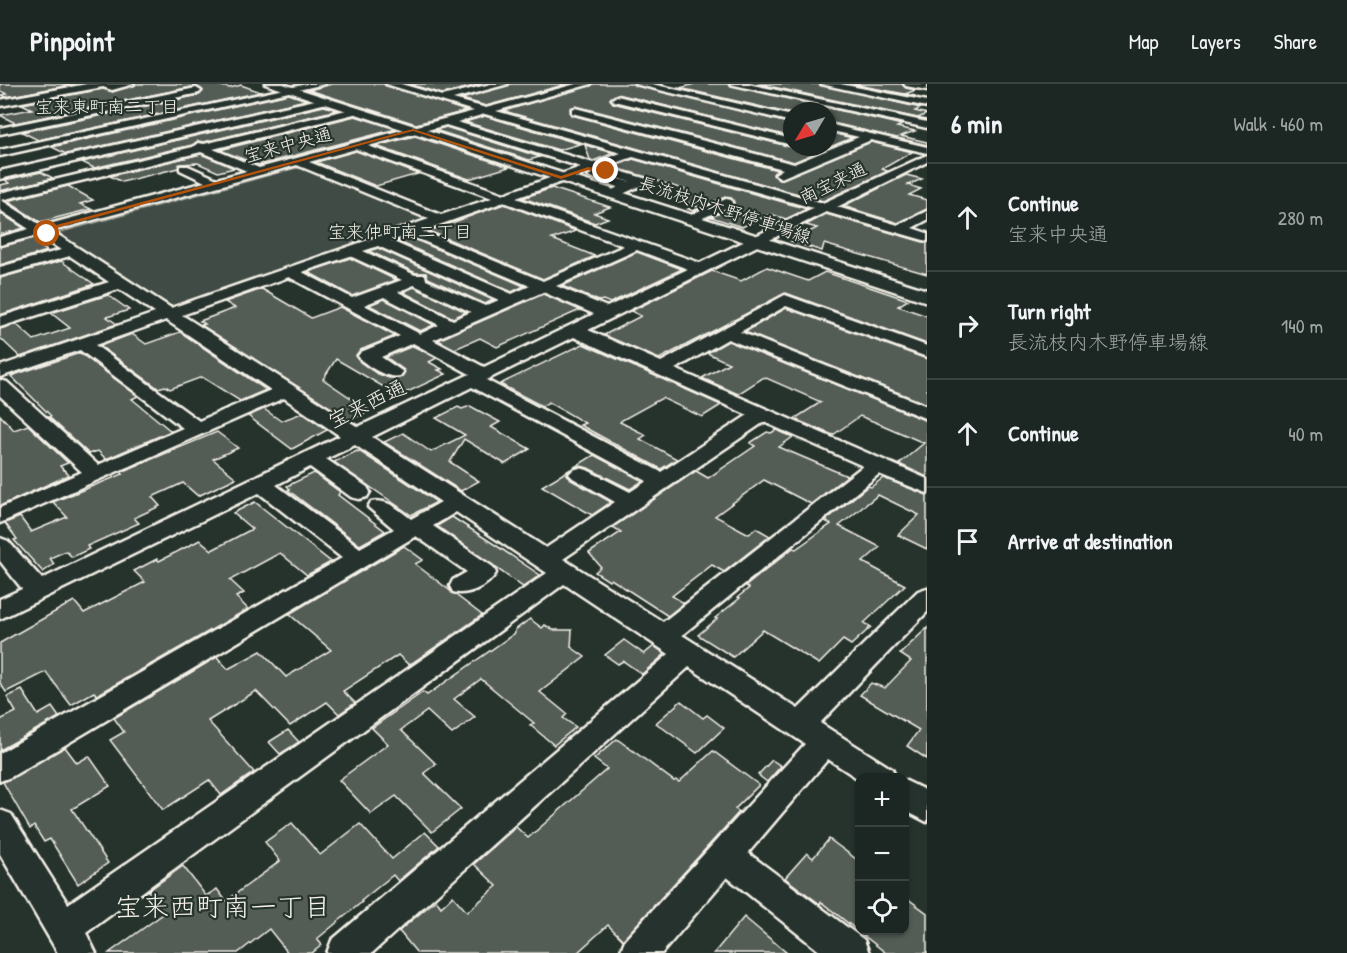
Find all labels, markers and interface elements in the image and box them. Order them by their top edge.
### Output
text: Pinpoint [30,22,114,60]
text: Map [1129,27,1158,56]
text: Layers [1191,27,1241,56]
text: Share [1274,27,1317,56]
district label: 宝来東町南二丁目 [35,94,179,119]
north arrow [783,102,837,156]
text: 6 min [951,106,1003,141]
text: Walk · 460 m [1233,110,1323,137]
street label: 宝来中央通 [241,121,335,168]
street label: 南宝来通 [795,156,871,210]
route end [592,157,618,183]
street label: 長流枝内木野停車場線 [636,170,815,249]
text: Continue [1008,188,1079,218]
icon: ahead [951,201,984,234]
text: 280 m [1278,204,1323,231]
district label: 宝来仲町南二丁目 [328,219,472,244]
route start [33,220,59,246]
text: 宝来中央通 [1008,220,1108,247]
text: Turn right [1008,296,1091,326]
icon: right [951,309,984,342]
text: 140 m [1281,312,1323,339]
text: 長流枝内木野停車場線 [1008,328,1208,355]
street label: 宝来西通 [323,372,411,435]
icon: ahead [951,417,984,450]
text: Continue [1008,418,1079,448]
text: 40 m [1288,420,1323,447]
icon: arrive [951,525,984,558]
text: Arrive at destination [1008,526,1173,556]
map controls [855,773,909,935]
button: + [855,773,909,827]
button: − [855,827,909,881]
button: locate [855,881,909,935]
district label: 宝来西町南一丁目 [115,888,331,924]

